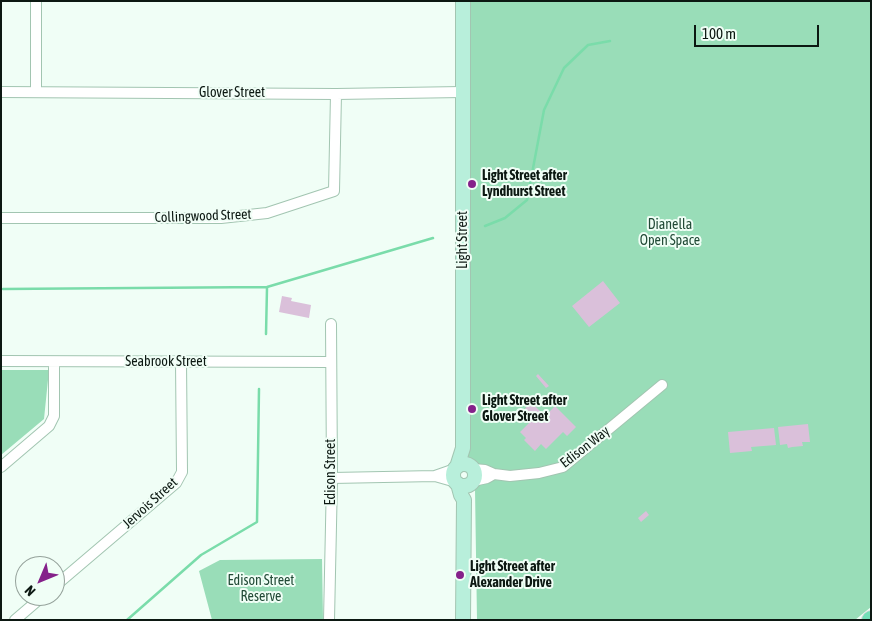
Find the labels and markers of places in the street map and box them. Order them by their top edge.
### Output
place label: Light Street after Lyndhurst Street [482,168,567,200]
marker: Light Street after Lyndhurst Street [466,178,478,190]
place label: Light Street after Glover Street [482,393,567,426]
marker: Light Street after Glover Street [466,403,478,415]
place label: Light Street after Alexander Drive [470,559,555,592]
marker: Light Street after Alexander Drive [454,569,466,581]

